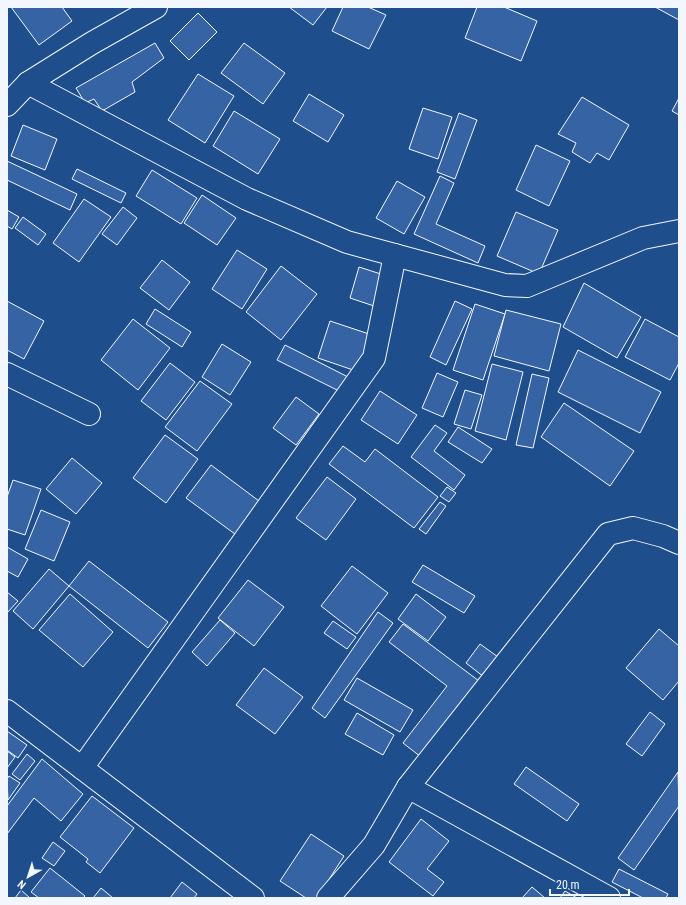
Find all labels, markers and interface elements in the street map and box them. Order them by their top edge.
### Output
north arrow [8,857,48,897]
scale bar [550,871,629,897]
text: N [15,877,29,892]
text: 20 m [556,878,580,892]

